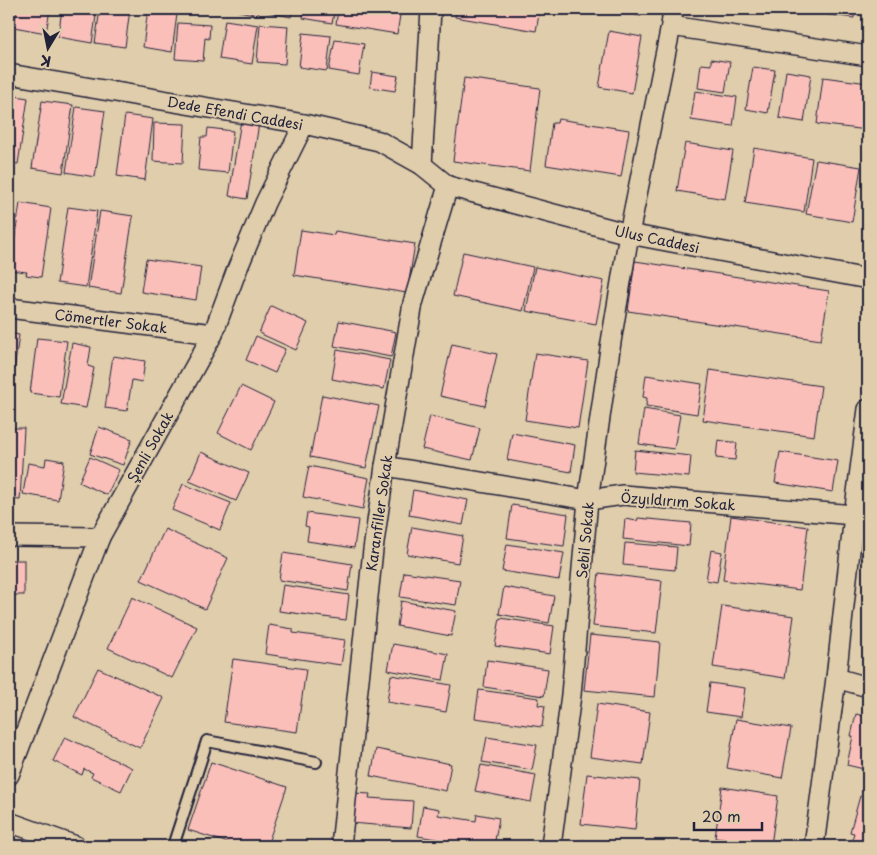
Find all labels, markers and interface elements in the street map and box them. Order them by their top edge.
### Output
north arrow [22,22,72,72]
text: K [39,50,53,73]
street label: Dede Efendi Caddesi [165,91,305,135]
street label: Ulus Caddesi [613,220,702,258]
street label: Cömertler Sokak [53,304,169,338]
street label: Şenli Sokak [122,407,178,487]
street label: Karanfiller Sokak [360,453,398,573]
street label: Özyıldırım Sokak [620,487,736,515]
street label: Sebil Sokak [571,501,599,579]
scale bar [694,800,762,832]
text: 20 m [702,804,741,827]

